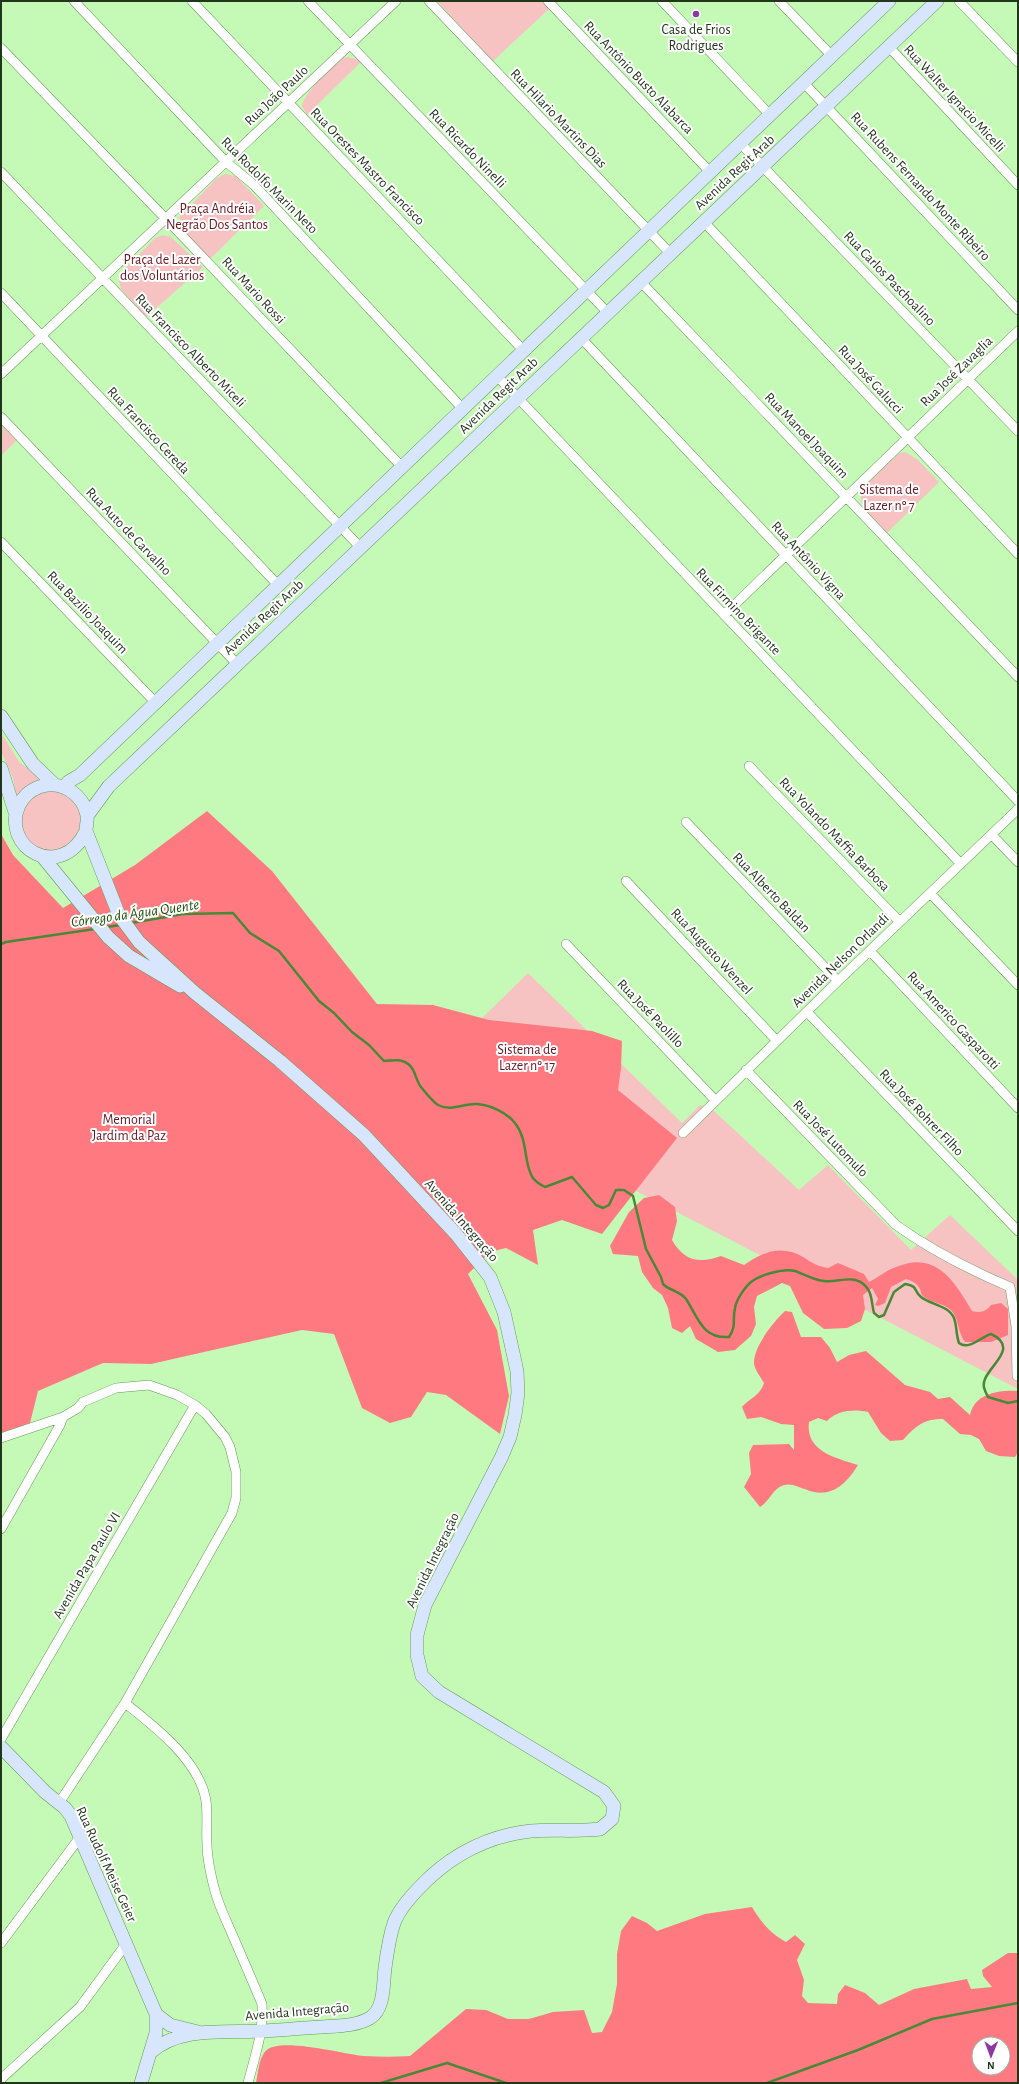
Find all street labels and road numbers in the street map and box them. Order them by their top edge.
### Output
street label: Rua Antônio Busto Alabarca [581,19,696,137]
street label: Rua Walter Ignacio Micelli [901,42,1007,155]
street label: Rua João Paulo [242,63,311,128]
street label: Rua Hilario Martins Dias [508,66,609,171]
street label: Rua Orestes Mastro Francisco [308,105,427,228]
street label: Rua Ricardo Ninelli [426,106,508,191]
street label: Rua Rubens Fernando Monte Ribeiro [848,110,993,264]
street label: Avenida Regit Arab [692,132,777,213]
street label: Rua Rodolfo Marin Neto [218,135,320,237]
street label: Rua Carlos Paschoalino [841,229,938,329]
street label: Rua Mario Rossi [219,255,288,327]
street label: Rua Francisco Alberto Miceli [133,291,248,410]
street label: Rua José Zavaglia [918,334,996,409]
street label: Rua José Galucci [835,343,905,417]
street label: Avenida Regit Arab [457,355,541,437]
street label: Rua Francisco Cereda [104,384,192,477]
street label: Rua Manoel Joaquim [762,390,851,481]
street label: Rua Auto de Carvalho [83,485,174,578]
street label: Rua Antônio Vigna [769,519,848,603]
street label: Rua Firmino Brigante [693,566,783,658]
street label: Rua Bazilio Joaquim [44,569,130,657]
street label: Avenida Regit Arab [221,577,306,658]
street label: Rua Yolando Maffia Barbosa [776,775,893,895]
street label: Rua Alberto Baldan [730,850,813,935]
street label: Rua Augusto Wenzel [668,906,755,997]
street label: Avenida Nelson Orlandi [790,911,892,1010]
street label: Rua Americo Gasparotti [904,969,1002,1072]
street label: Rua José Paolillo [614,977,686,1051]
street label: Rua José Rohrer Filho [876,1067,966,1159]
street label: Rua José Lutomulo [790,1098,870,1180]
street label: Avenida Integração [422,1177,501,1265]
street label: Avenida Papa Paulo VI [51,1510,123,1621]
street label: Avenida Integração [404,1510,462,1610]
street label: Rua Rudolf Meise Geier [73,1805,139,1925]
street label: Avenida Integração [245,2000,350,2024]

